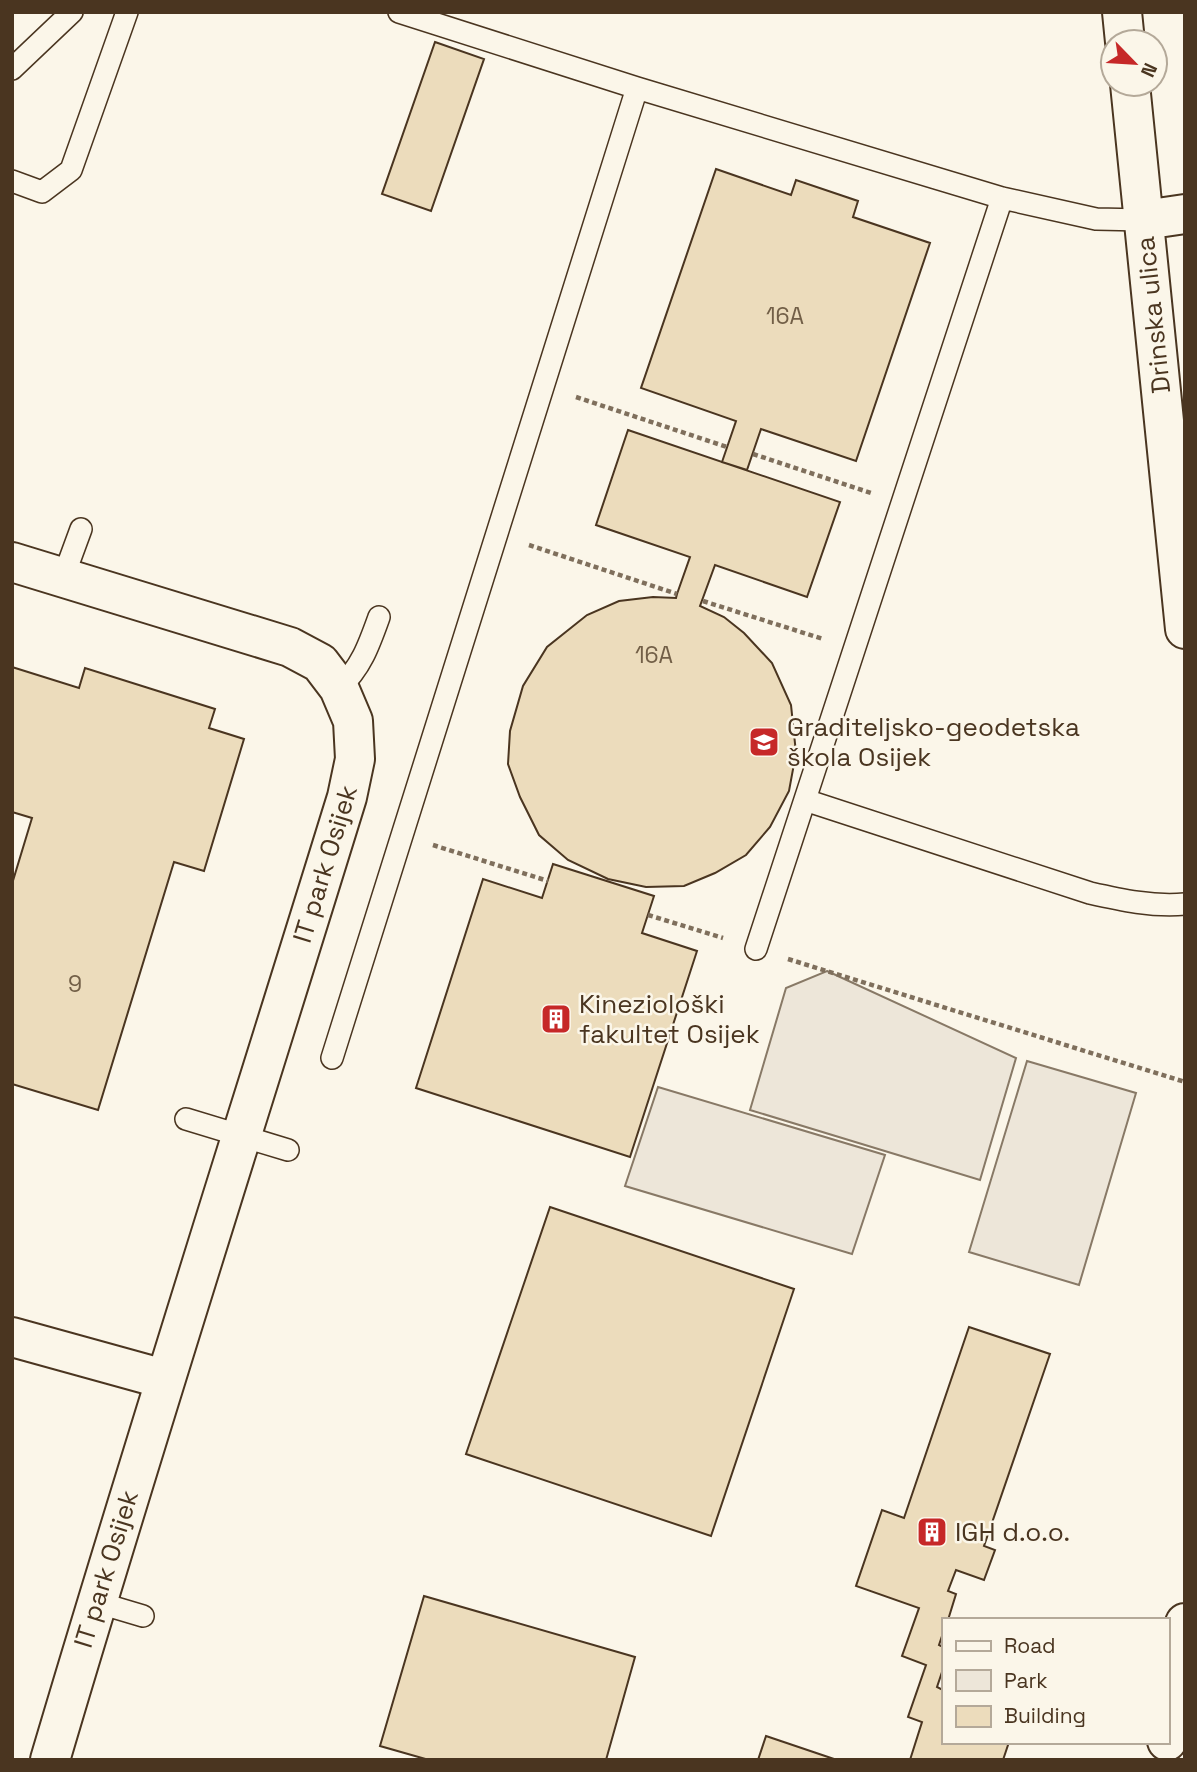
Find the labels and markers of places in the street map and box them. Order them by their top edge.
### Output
place label: Graditeljsko-geodetska škola Osijek [787,710,1080,774]
school or university icon: Graditeljsko-geodetska škola Osijek [747,725,781,759]
place label: Kineziološki fakultet Osijek [579,987,760,1051]
building icon: Kineziološki fakultet Osijek [539,1002,573,1036]
building icon: IGH d.o.o. [915,1515,949,1549]
place label: IGH d.o.o. [955,1515,1070,1549]

